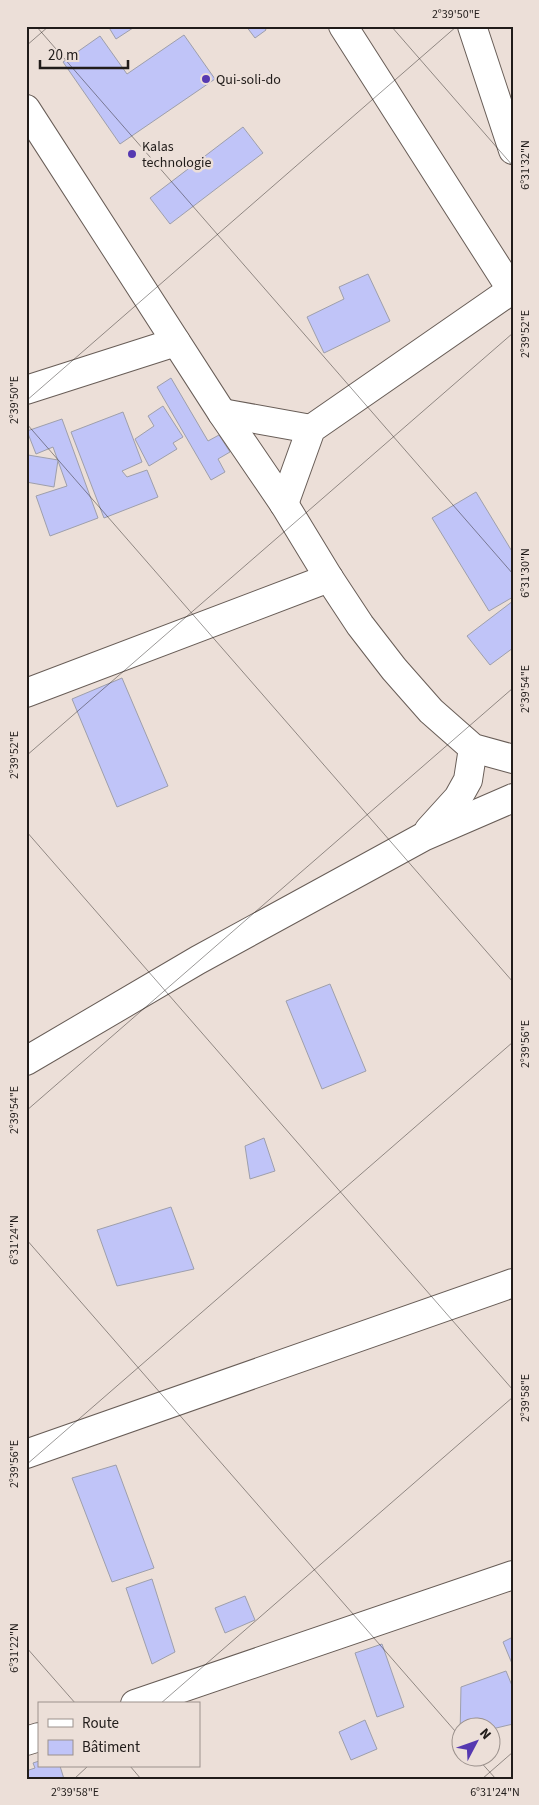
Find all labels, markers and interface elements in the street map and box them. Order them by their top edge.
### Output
text: 2°39'50"E [432,6,480,23]
scale bar [40,38,128,70]
text: 20 m [48,45,78,66]
place label: Qui-soli-do [216,70,281,90]
marker: Qui-soli-do [200,73,212,85]
place label: Kalas technologie [142,137,211,173]
text: 6°31'32"N [517,140,534,190]
marker: Kalas technologie [126,148,138,160]
text: 2°39'52"E [517,310,534,358]
text: 2°39'50"E [6,376,23,424]
text: 6°31'30"N [517,548,534,598]
text: 2°39'54"E [517,665,534,713]
text: 2°39'52"E [6,731,23,779]
text: 2°39'56"E [517,1020,534,1068]
text: 2°39'54"E [6,1086,23,1134]
text: 6°31'24"N [6,1215,23,1265]
text: 2°39'58"E [517,1374,534,1422]
text: 2°39'56"E [6,1440,23,1488]
text: 6°31'22"N [6,1623,23,1673]
legend [38,1702,200,1768]
text: Route [82,1713,119,1734]
north arrow [452,1718,502,1768]
text: N [474,1724,496,1744]
text: Bâtiment [82,1737,140,1758]
text: 2°39'58"E [51,1784,99,1801]
text: 6°31'24"N [470,1784,520,1801]

